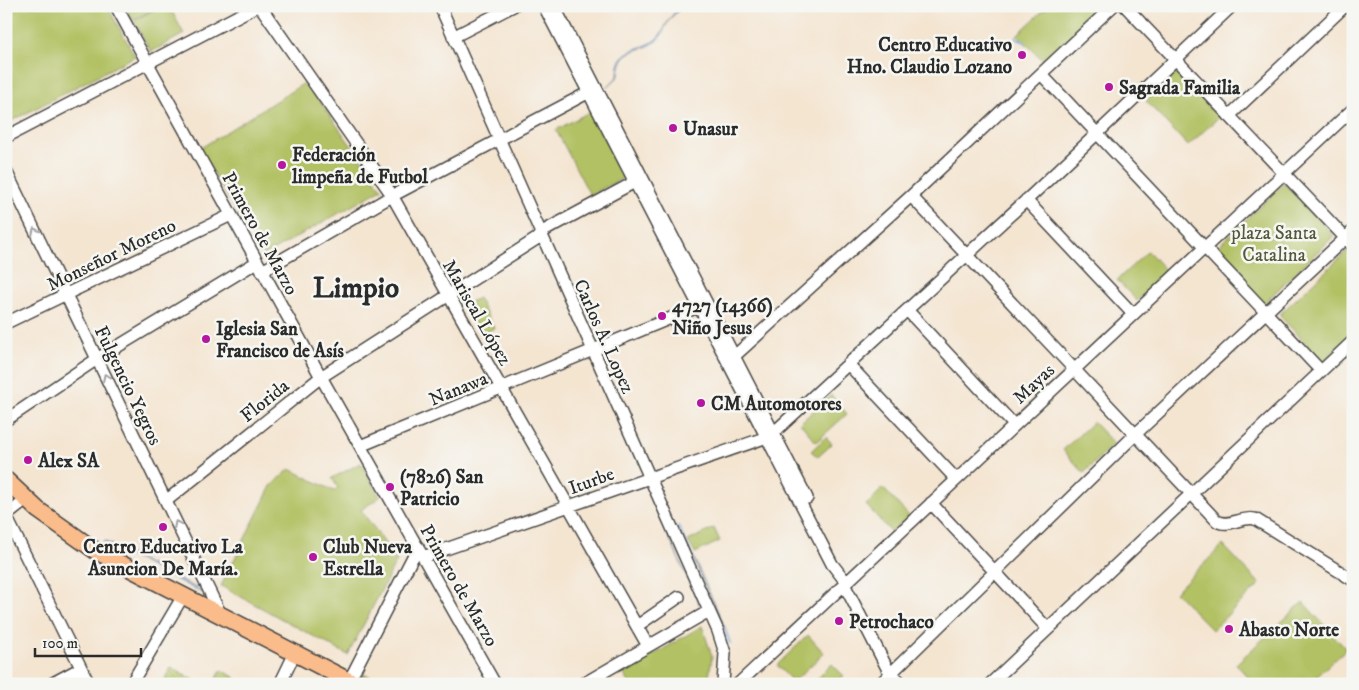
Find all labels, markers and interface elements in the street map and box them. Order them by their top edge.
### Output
place label: Centro Educativo Hno. Claudio Lozano [847,34,1012,79]
marker: Centro Educativo Hno. Claudio Lozano [1016,49,1028,61]
place label: Sagrada Familia [1119,77,1241,100]
marker: Sagrada Familia [1103,81,1115,93]
place label: Unasur [683,118,739,141]
marker: Unasur [667,122,679,134]
place label: Federación limpeña de Futbol [291,144,428,189]
marker: Federación limpeña de Futbol [276,159,288,171]
street label: Primero de Marzo [216,168,303,299]
street label: Monseñor Moreno [43,214,180,297]
park label: plaza Santa Catalina [1230,222,1317,267]
one-way arrow [31,227,42,236]
street label: Mariscal López [437,256,516,370]
district label: Limpio [313,271,399,307]
street label: Carlos A. Lopez [568,276,639,397]
place label: 4727 (14366) Niño Jesus [672,295,773,340]
marker: 4727 (14366) Niño Jesus [656,310,668,322]
place label: Iglesia San Francisco de Asís [216,318,344,363]
street label: Fulgencio Yegros [89,322,166,449]
marker: Iglesia San Francisco de Asís [200,333,212,345]
street label: Mayas [1008,359,1060,409]
street label: Nanawa [426,367,491,412]
one-way arrow [102,374,112,383]
street label: Florida [236,375,294,428]
place label: CM Automotores [711,393,842,416]
marker: CM Automotores [695,397,707,409]
place label: Alex SA [37,450,100,473]
marker: Alex SA [22,454,34,466]
street label: Iturbe [566,463,617,500]
place label: (7826) San Patricio [400,466,485,511]
marker: (7826) San Patricio [384,481,396,493]
one-way arrow [173,520,183,529]
marker: Centro Educativo La Asuncion De María. [157,521,169,533]
street label: Primero de Marzo [415,521,503,651]
place label: Centro Educativo La Asuncion De María. [83,536,244,581]
place label: Club Nueva Estrella [323,536,413,581]
marker: Club Nueva Estrella [307,551,319,563]
place label: Petrochaco [849,611,934,634]
marker: Petrochaco [833,615,845,627]
place label: Abasto Norte [1238,619,1339,642]
marker: Abasto Norte [1223,623,1235,635]
scale bar [35,625,141,657]
text: 100 m [42,634,78,653]

